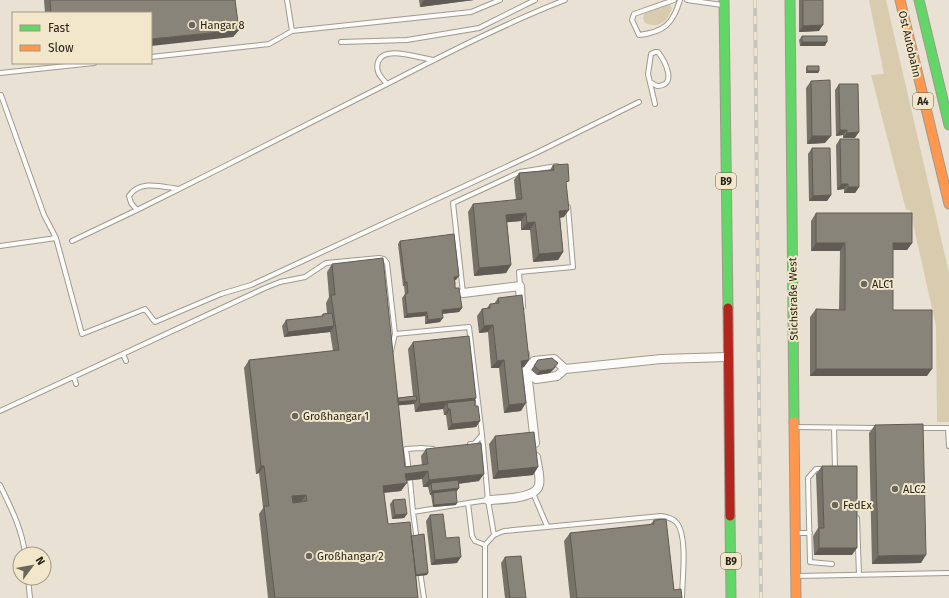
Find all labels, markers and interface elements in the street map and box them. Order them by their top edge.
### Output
street label: Ost Autobahn [896,10,923,79]
legend [12,12,152,64]
place label: Hangar 8 [200,19,245,32]
marker: Hangar 8 [187,20,197,30]
text: Fast [48,21,70,35]
text: Slow [48,41,74,55]
road number: A4 [913,93,933,109]
road number: B9 [716,173,736,189]
street label: Stichstraße West [786,257,801,341]
place label: ALC1 [872,278,894,291]
marker: ALC1 [859,279,869,289]
place label: Großhangar 1 [303,410,369,423]
marker: Großhangar 1 [290,411,300,421]
place label: ALC2 [903,483,926,496]
marker: ALC2 [890,484,900,494]
place label: FedEx [843,499,872,512]
marker: FedEx [830,500,840,510]
north arrow [12,546,52,586]
place label: Großhangar 2 [317,550,384,563]
marker: Großhangar 2 [304,551,314,561]
road number: B9 [721,553,741,569]
text: N [33,554,48,568]

